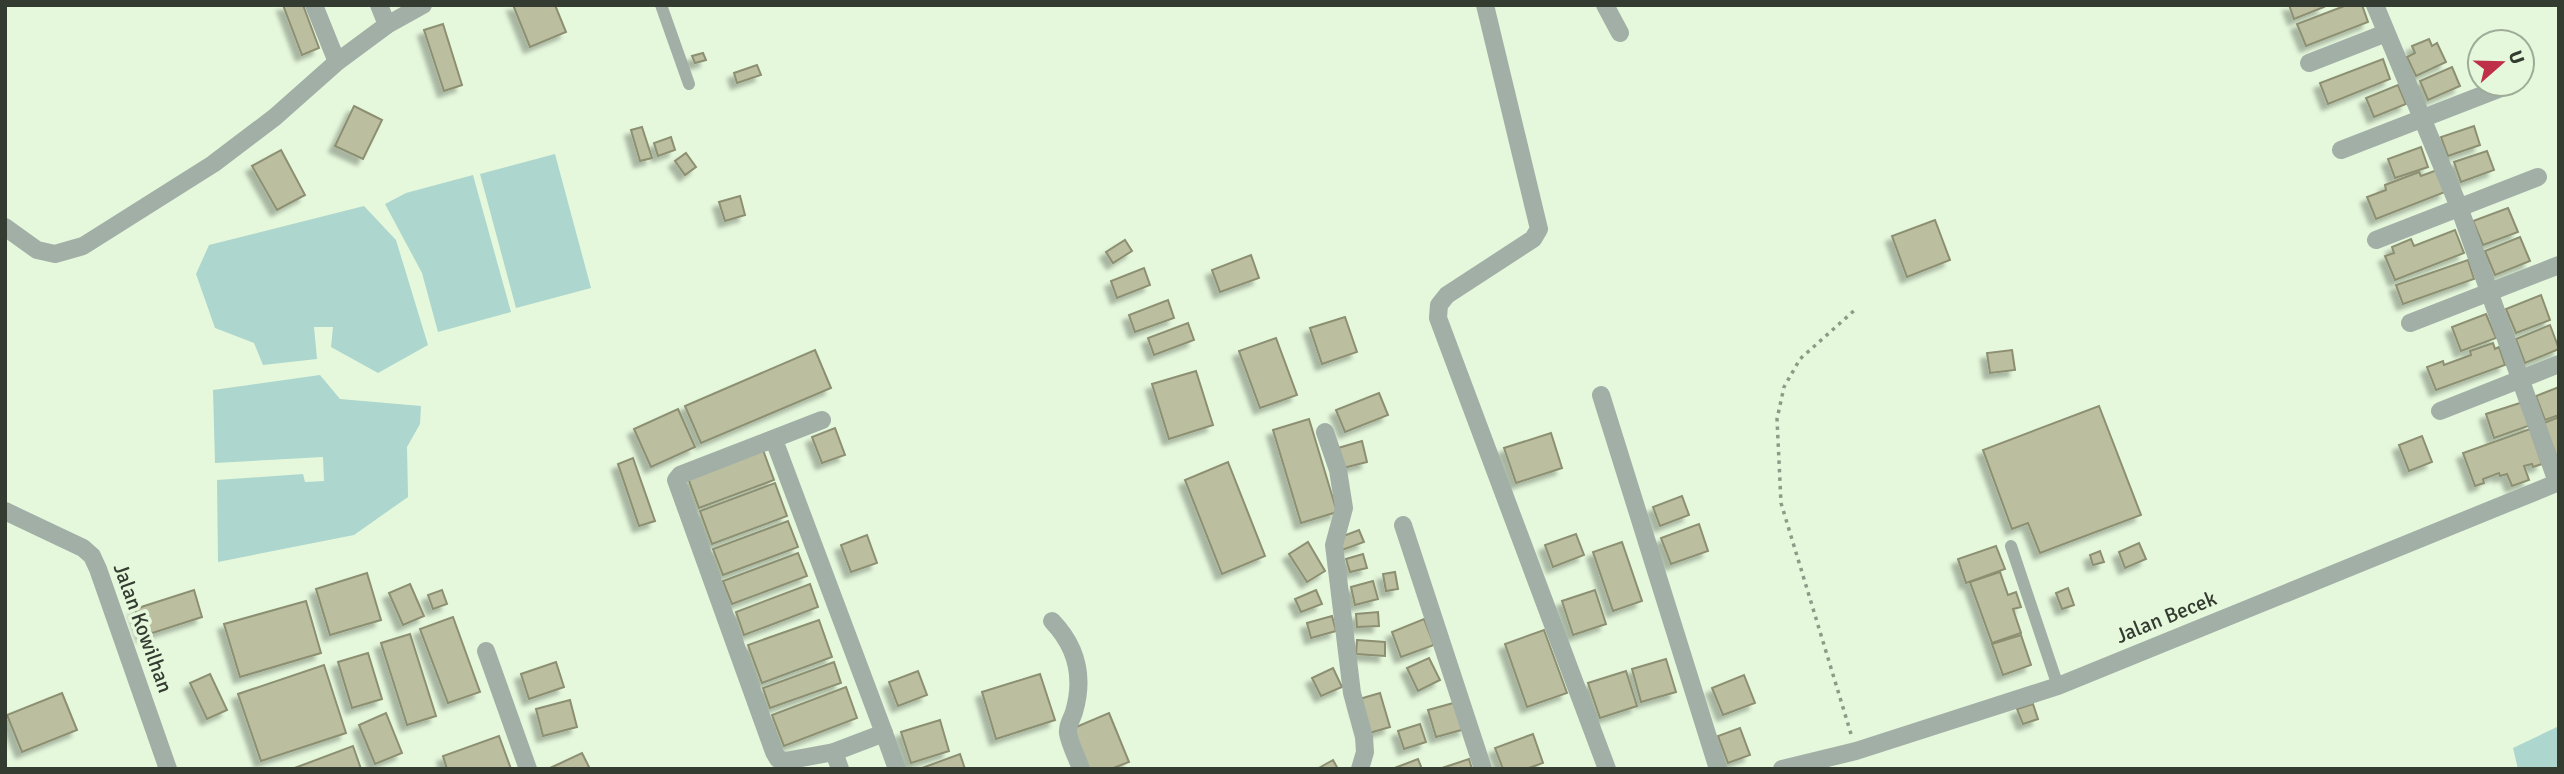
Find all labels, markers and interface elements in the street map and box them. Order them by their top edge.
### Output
north arrow [2466,28,2536,98]
text: U [2503,47,2529,68]
street label: Jalan Kowilhan [107,560,179,696]
street label: Jalan Becek [2112,585,2221,649]

